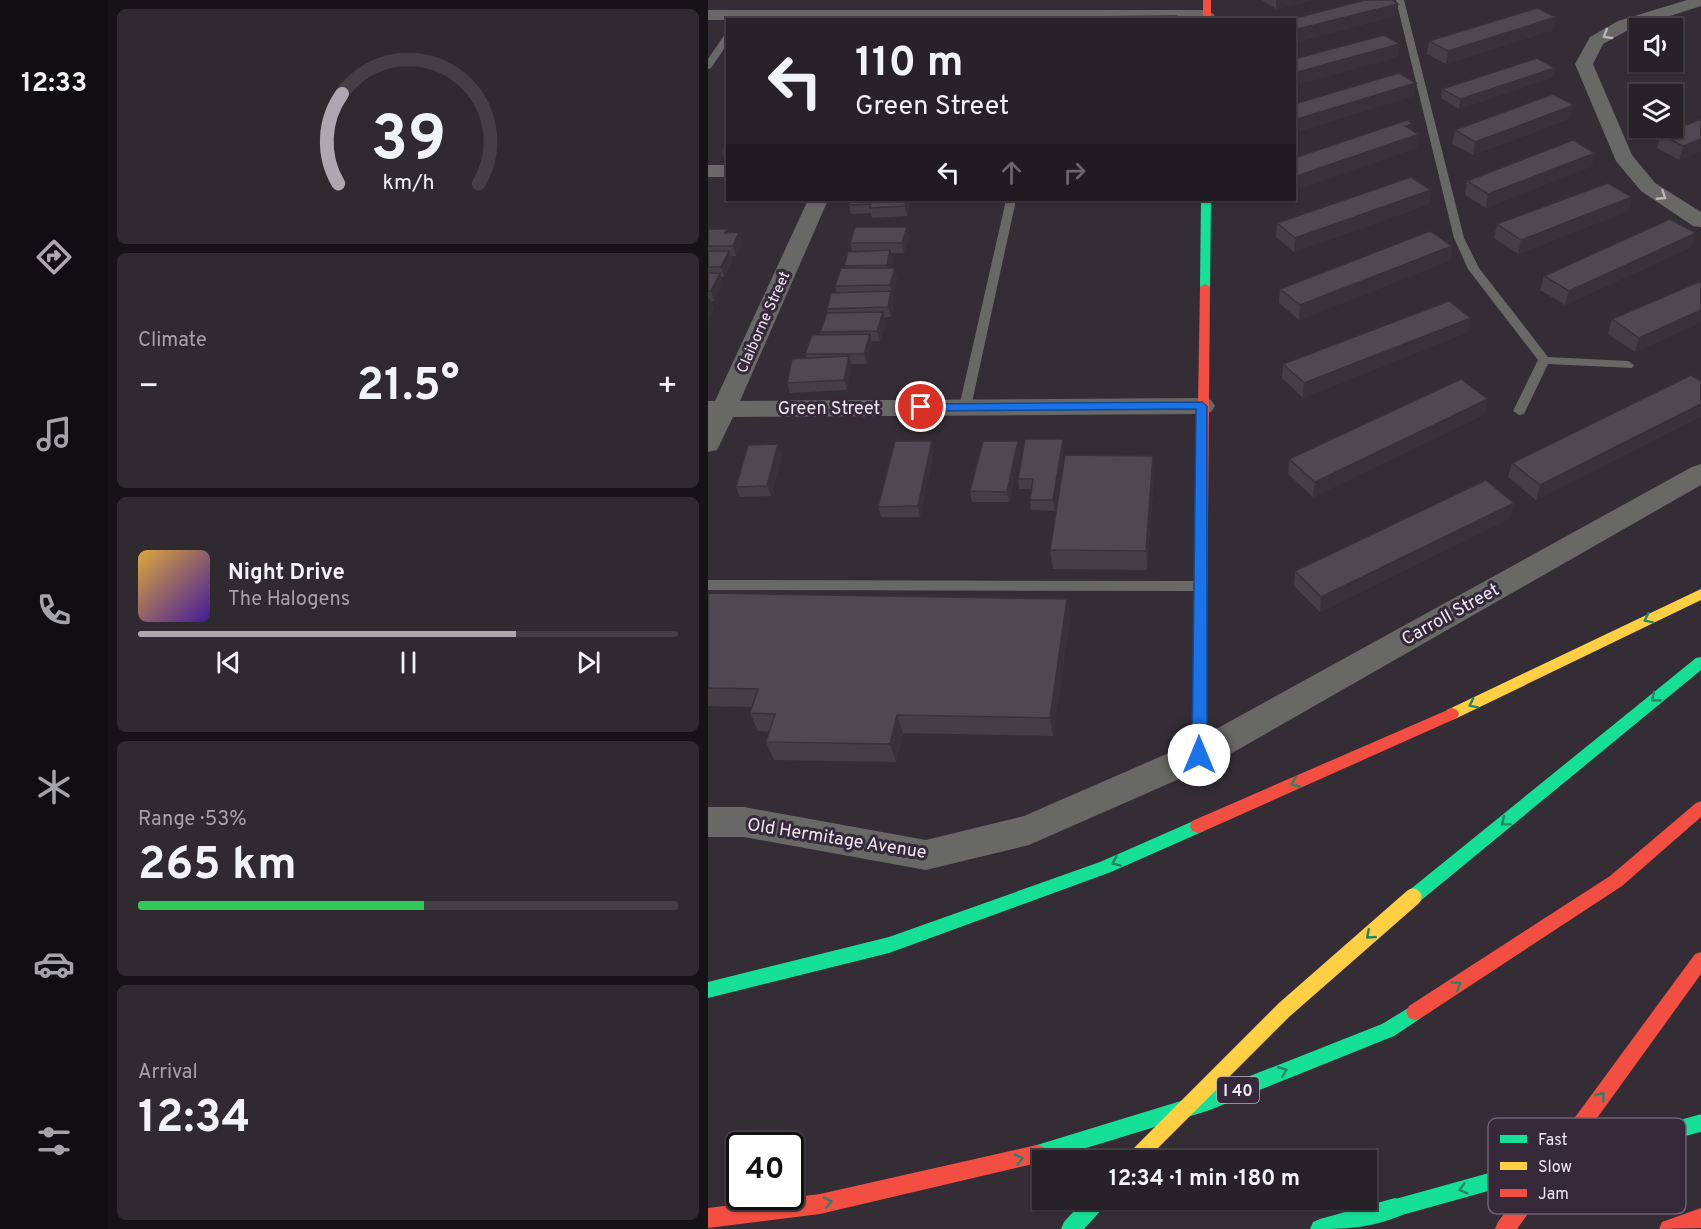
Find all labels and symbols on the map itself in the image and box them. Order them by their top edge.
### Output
one-way arrow [1603,27,1613,39]
one-way arrow [1656,188,1666,200]
street label: Claiborne Street [733,269,795,377]
pin [895,381,946,432]
street label: Green Street [778,398,880,421]
street label: Carroll Street [1398,579,1504,652]
one-way arrow [1644,612,1655,624]
one-way arrow [1651,691,1662,702]
one-way arrow [1468,697,1479,709]
position arrow [1167,723,1231,787]
one-way arrow [1290,776,1301,788]
street label: Old Hermitage Avenue [745,814,928,865]
one-way arrow [1500,815,1511,826]
one-way arrow [1112,855,1123,867]
one-way arrow [1366,928,1376,939]
one-way arrow [1450,981,1461,992]
one-way arrow [1277,1066,1288,1079]
road number: I 40 [1217,1077,1259,1103]
one-way arrow [1594,1092,1605,1103]
legend [1488,1118,1686,1214]
text: Fast [1538,1131,1568,1151]
speed limit sign: 40 [726,1132,804,1210]
one-way arrow [1013,1154,1023,1167]
text: Slow [1538,1158,1572,1178]
one-way arrow [1458,1182,1468,1194]
text: Jam [1538,1185,1569,1205]
one-way arrow [823,1196,833,1209]

